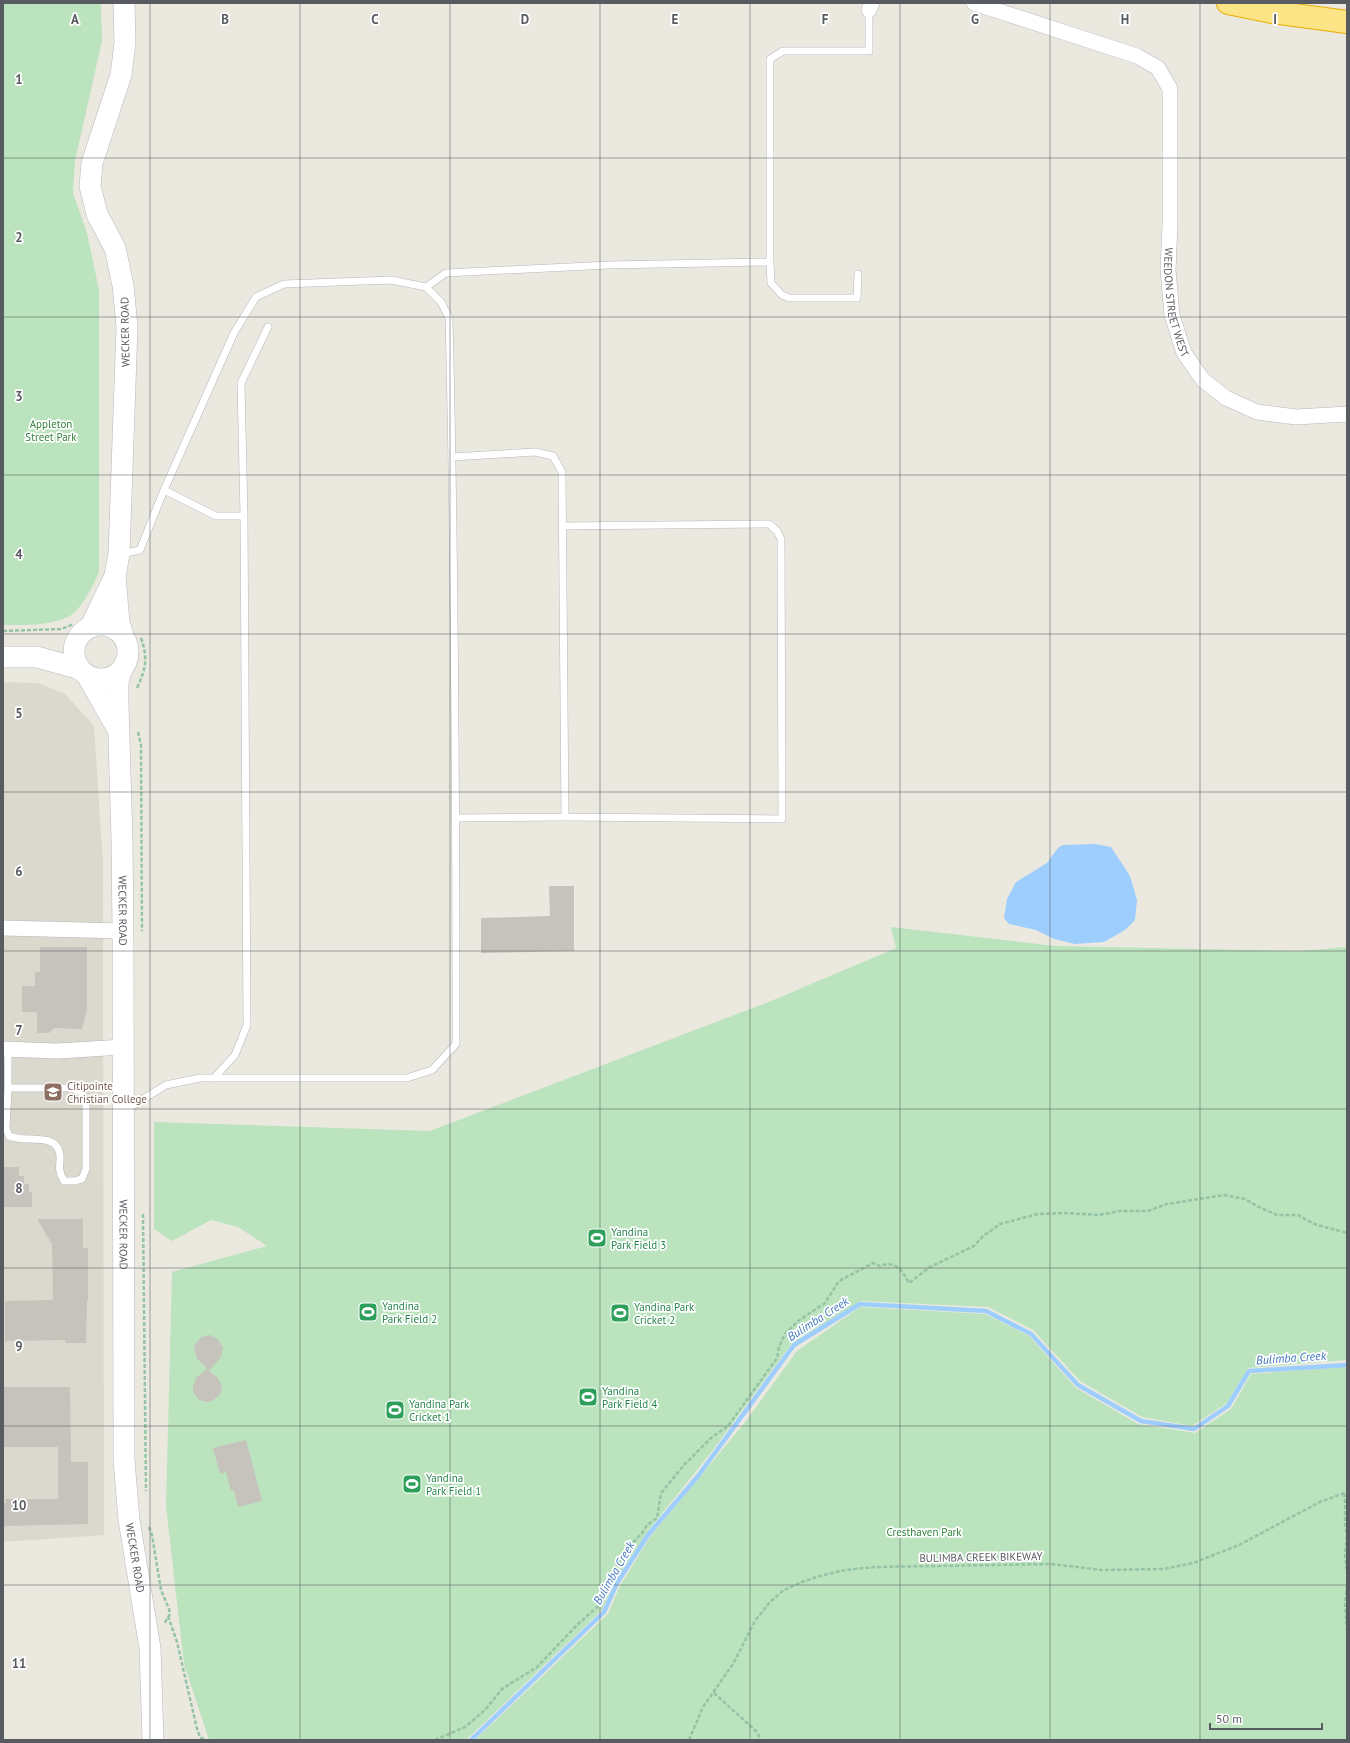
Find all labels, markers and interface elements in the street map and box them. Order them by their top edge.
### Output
text: A [71,11,79,28]
text: B [221,11,229,28]
text: C [371,11,379,28]
text: D [521,11,529,28]
text: E [672,11,679,28]
text: F [822,11,829,28]
text: G [971,11,979,28]
text: H [1121,11,1129,28]
text: I [1273,11,1277,28]
text: 1 [15,71,23,88]
text: 2 [15,229,23,246]
street label: WEEDON STREET WEST [1161,247,1192,360]
street label: WECKER ROAD [117,297,133,367]
text: 3 [15,388,23,405]
park label: Appleton Street Park [25,417,77,444]
text: 4 [15,546,23,563]
text: 5 [15,705,23,722]
text: 6 [15,863,23,880]
street label: WECKER ROAD [115,875,130,946]
text: 7 [15,1022,23,1039]
place label: Citipointe Christian College [67,1079,147,1106]
school or university icon: Citipointe Christian College [42,1081,64,1103]
text: 8 [15,1180,23,1197]
street label: WECKER ROAD [117,1199,131,1270]
place label: Yandina Park Field 3 [611,1225,666,1252]
sports icon: Yandina Park Field 3 [586,1227,608,1249]
water label: Bulimba Creek [784,1293,852,1344]
place label: Yandina Park Field 2 [382,1299,437,1326]
place label: Yandina Park Cricket 2 [634,1300,695,1327]
sports icon: Yandina Park Field 2 [357,1301,379,1323]
sports icon: Yandina Park Cricket 2 [609,1302,631,1324]
text: 9 [15,1338,23,1355]
water label: Bulimba Creek [1255,1348,1327,1367]
place label: Yandina Park Field 4 [602,1384,657,1411]
sports icon: Yandina Park Field 4 [577,1386,599,1408]
place label: Yandina Park Cricket 1 [409,1397,470,1424]
sports icon: Yandina Park Cricket 1 [384,1399,406,1421]
place label: Yandina Park Field 1 [426,1471,481,1498]
sports icon: Yandina Park Field 1 [401,1473,423,1495]
text: 10 [12,1497,26,1514]
street label: WECKER ROAD [123,1522,148,1594]
park label: Cresthaven Park [886,1525,962,1539]
water label: Bulimba Creek [590,1538,638,1607]
street label: BULIMBA CREEK BIKEWAY [919,1549,1044,1565]
text: 11 [12,1655,26,1672]
scale bar [1210,1705,1322,1731]
text: 50 m [1216,1711,1242,1726]

